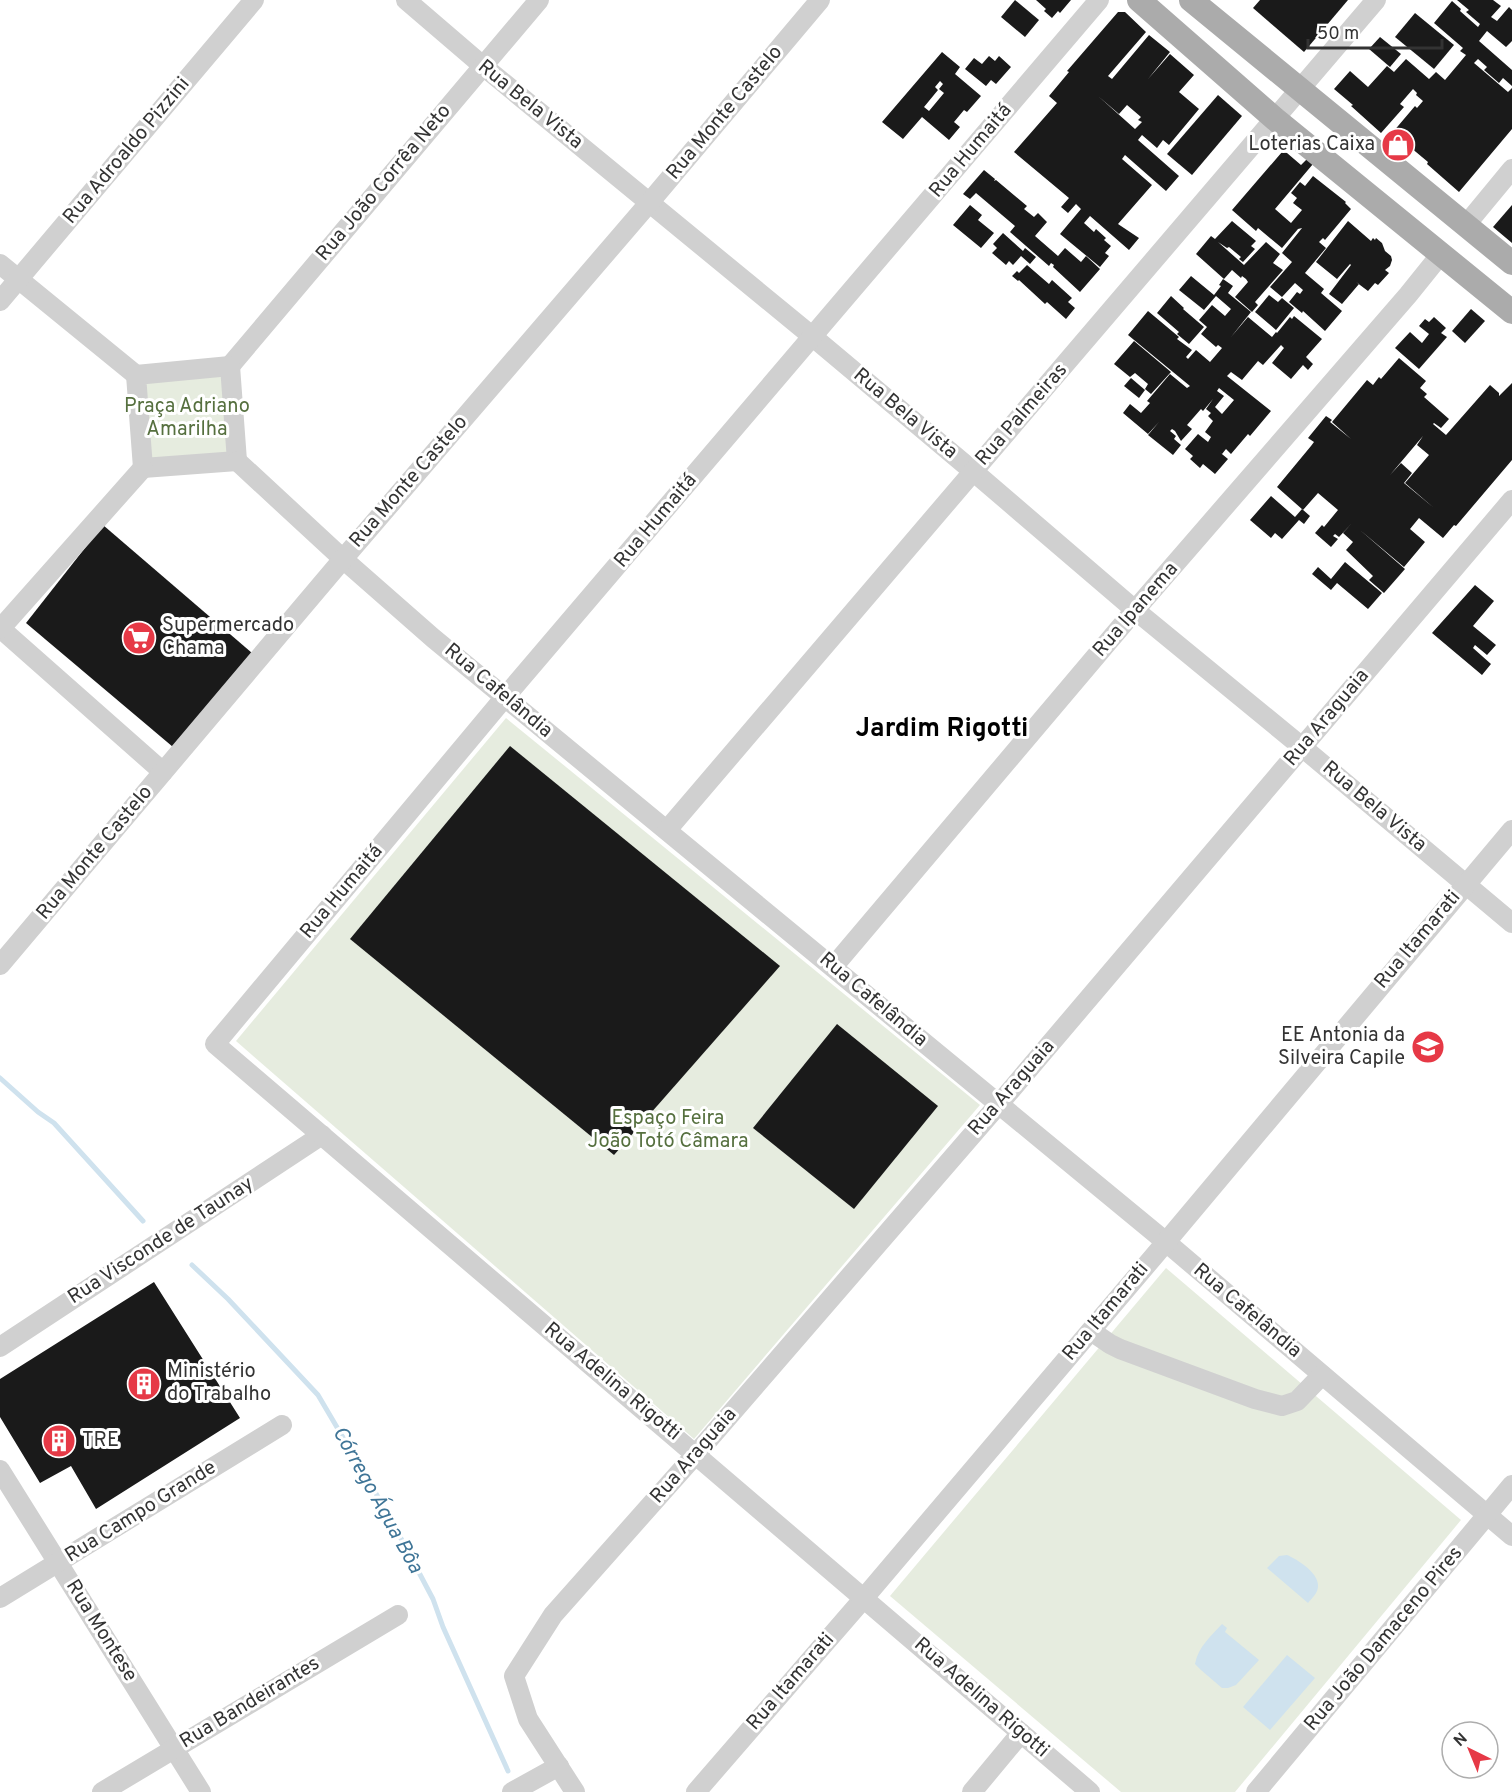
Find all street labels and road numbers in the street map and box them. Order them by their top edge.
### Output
street label: Rua Monte Castelo [661,40,789,186]
street label: Rua Bela Vista [472,54,588,156]
street label: Rua Adroaldo Pizzini [58,72,196,230]
street label: Rua Humaitá [924,98,1018,204]
street label: Rua João Corrêa Neto [311,99,457,267]
street label: Rua Palmeiras [970,358,1074,472]
street label: Rua Bela Vista [847,363,963,465]
street label: Rua Monte Castelo [344,410,474,554]
street label: Rua Humaitá [609,468,703,574]
street label: Rua Ipanema [1088,557,1184,663]
street label: Rua Cafelândia [438,638,558,744]
street label: Rua Araguaia [1279,664,1375,772]
street label: Rua Bela Vista [1316,756,1432,858]
street label: Rua Monte Castelo [31,780,159,926]
street label: Rua Humaitá [295,839,389,945]
street label: Rua Itamarati [1369,885,1467,995]
street label: Rua Cafelândia [813,947,933,1053]
street label: Rua Araguaia [963,1034,1061,1142]
street label: Rua Visconde de Taunay [63,1171,259,1311]
street label: Rua Itamarati [1057,1257,1155,1367]
street label: Rua Cafelândia [1187,1258,1307,1364]
street label: Rua Adelina Rigotti [538,1317,686,1447]
street label: Rua Araguaia [645,1402,743,1510]
street label: Rua Campo Grande [61,1455,221,1569]
street label: Rua João Damaceno Pires [1299,1541,1469,1737]
street label: Rua Montese [59,1575,143,1687]
street label: Rua Itamarati [741,1628,841,1736]
street label: Rua Adelina Rigotti [908,1632,1054,1764]
street label: Rua Bandeirantes [175,1651,325,1755]

